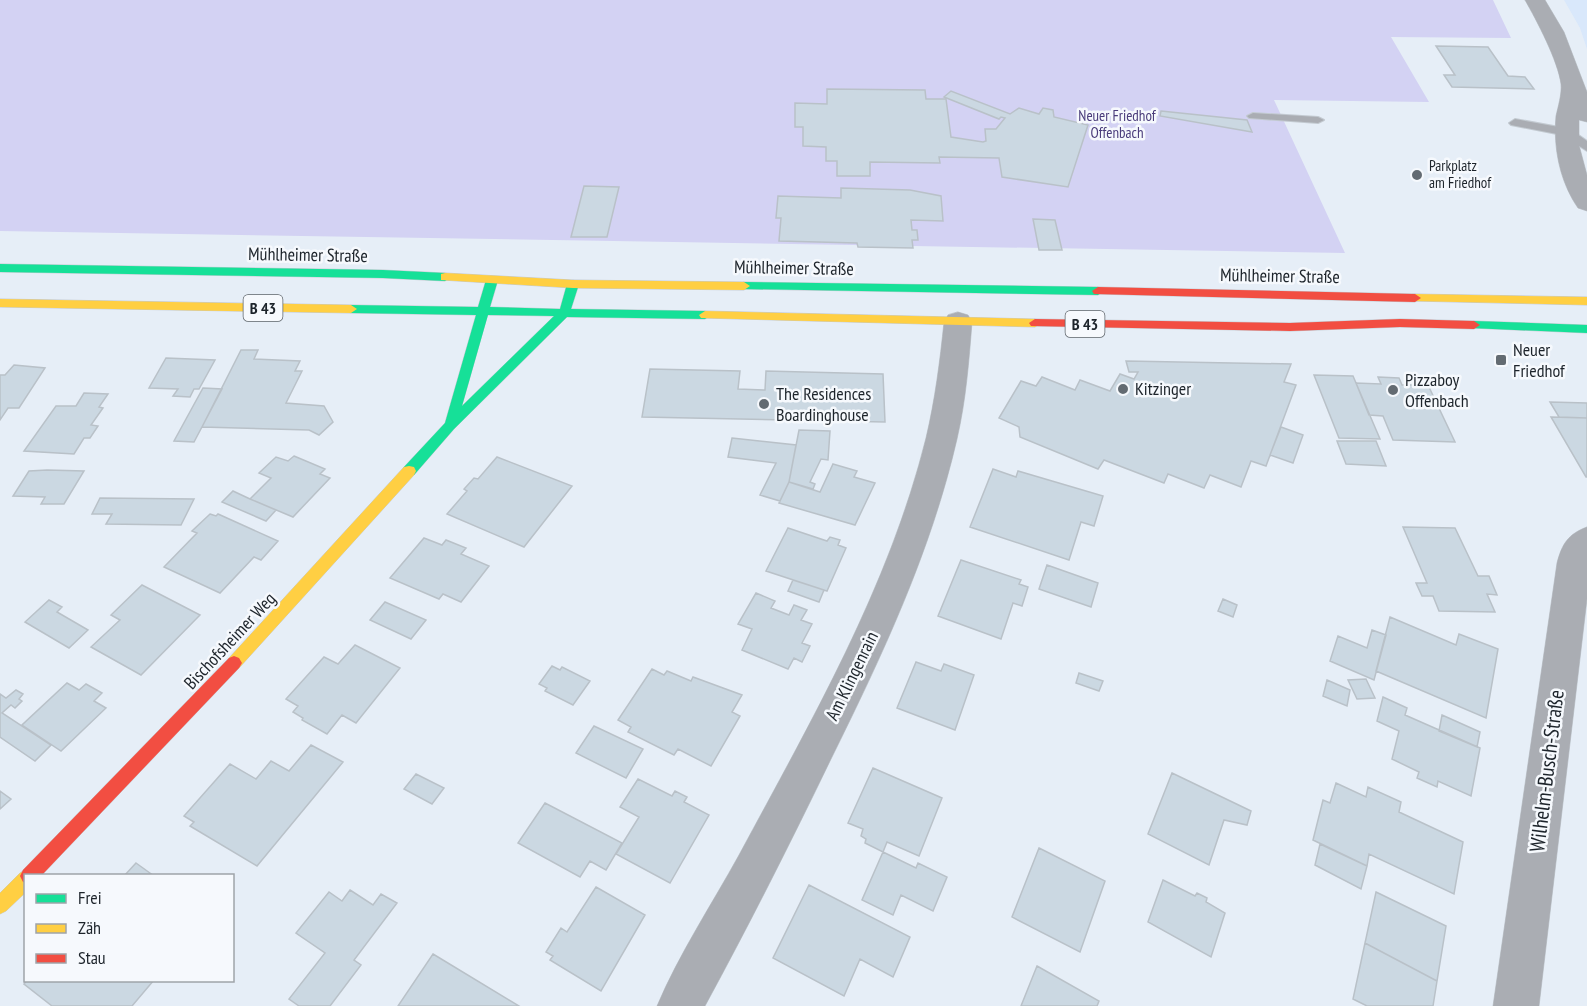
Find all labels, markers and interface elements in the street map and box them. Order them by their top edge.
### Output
park label: Neuer Friedhof Offenbach [1078,106,1157,142]
place label: Parkplatz am Friedhof [1429,156,1492,192]
marker: Parkplatz am Friedhof [1410,168,1424,182]
street label: Mühlheimer Straße [248,242,368,267]
street label: Mühlheimer Straße [734,255,854,280]
street label: Mühlheimer Straße [1220,263,1340,288]
road number: B 43 [244,295,282,321]
road number: B 43 [1066,311,1104,337]
place label: Neuer Friedhof [1513,338,1566,382]
marker: Neuer Friedhof [1494,353,1508,367]
place label: Pizzaboy Offenbach [1405,368,1469,412]
place label: Kitzinger [1135,377,1191,400]
place label: The Residences Boardinghouse [776,382,871,426]
marker: Kitzinger [1116,382,1130,396]
marker: Pizzaboy Offenbach [1386,383,1400,397]
marker: The Residences Boardinghouse [757,397,771,411]
street label: Bischofsheimer Weg [179,587,280,694]
street label: Am Klingenrain [820,628,883,724]
street label: Wilhelm-Busch-Straße [1523,688,1570,853]
legend [24,874,234,982]
text: Frei [78,886,102,909]
text: Zäh [78,916,101,939]
text: Stau [78,946,106,969]

